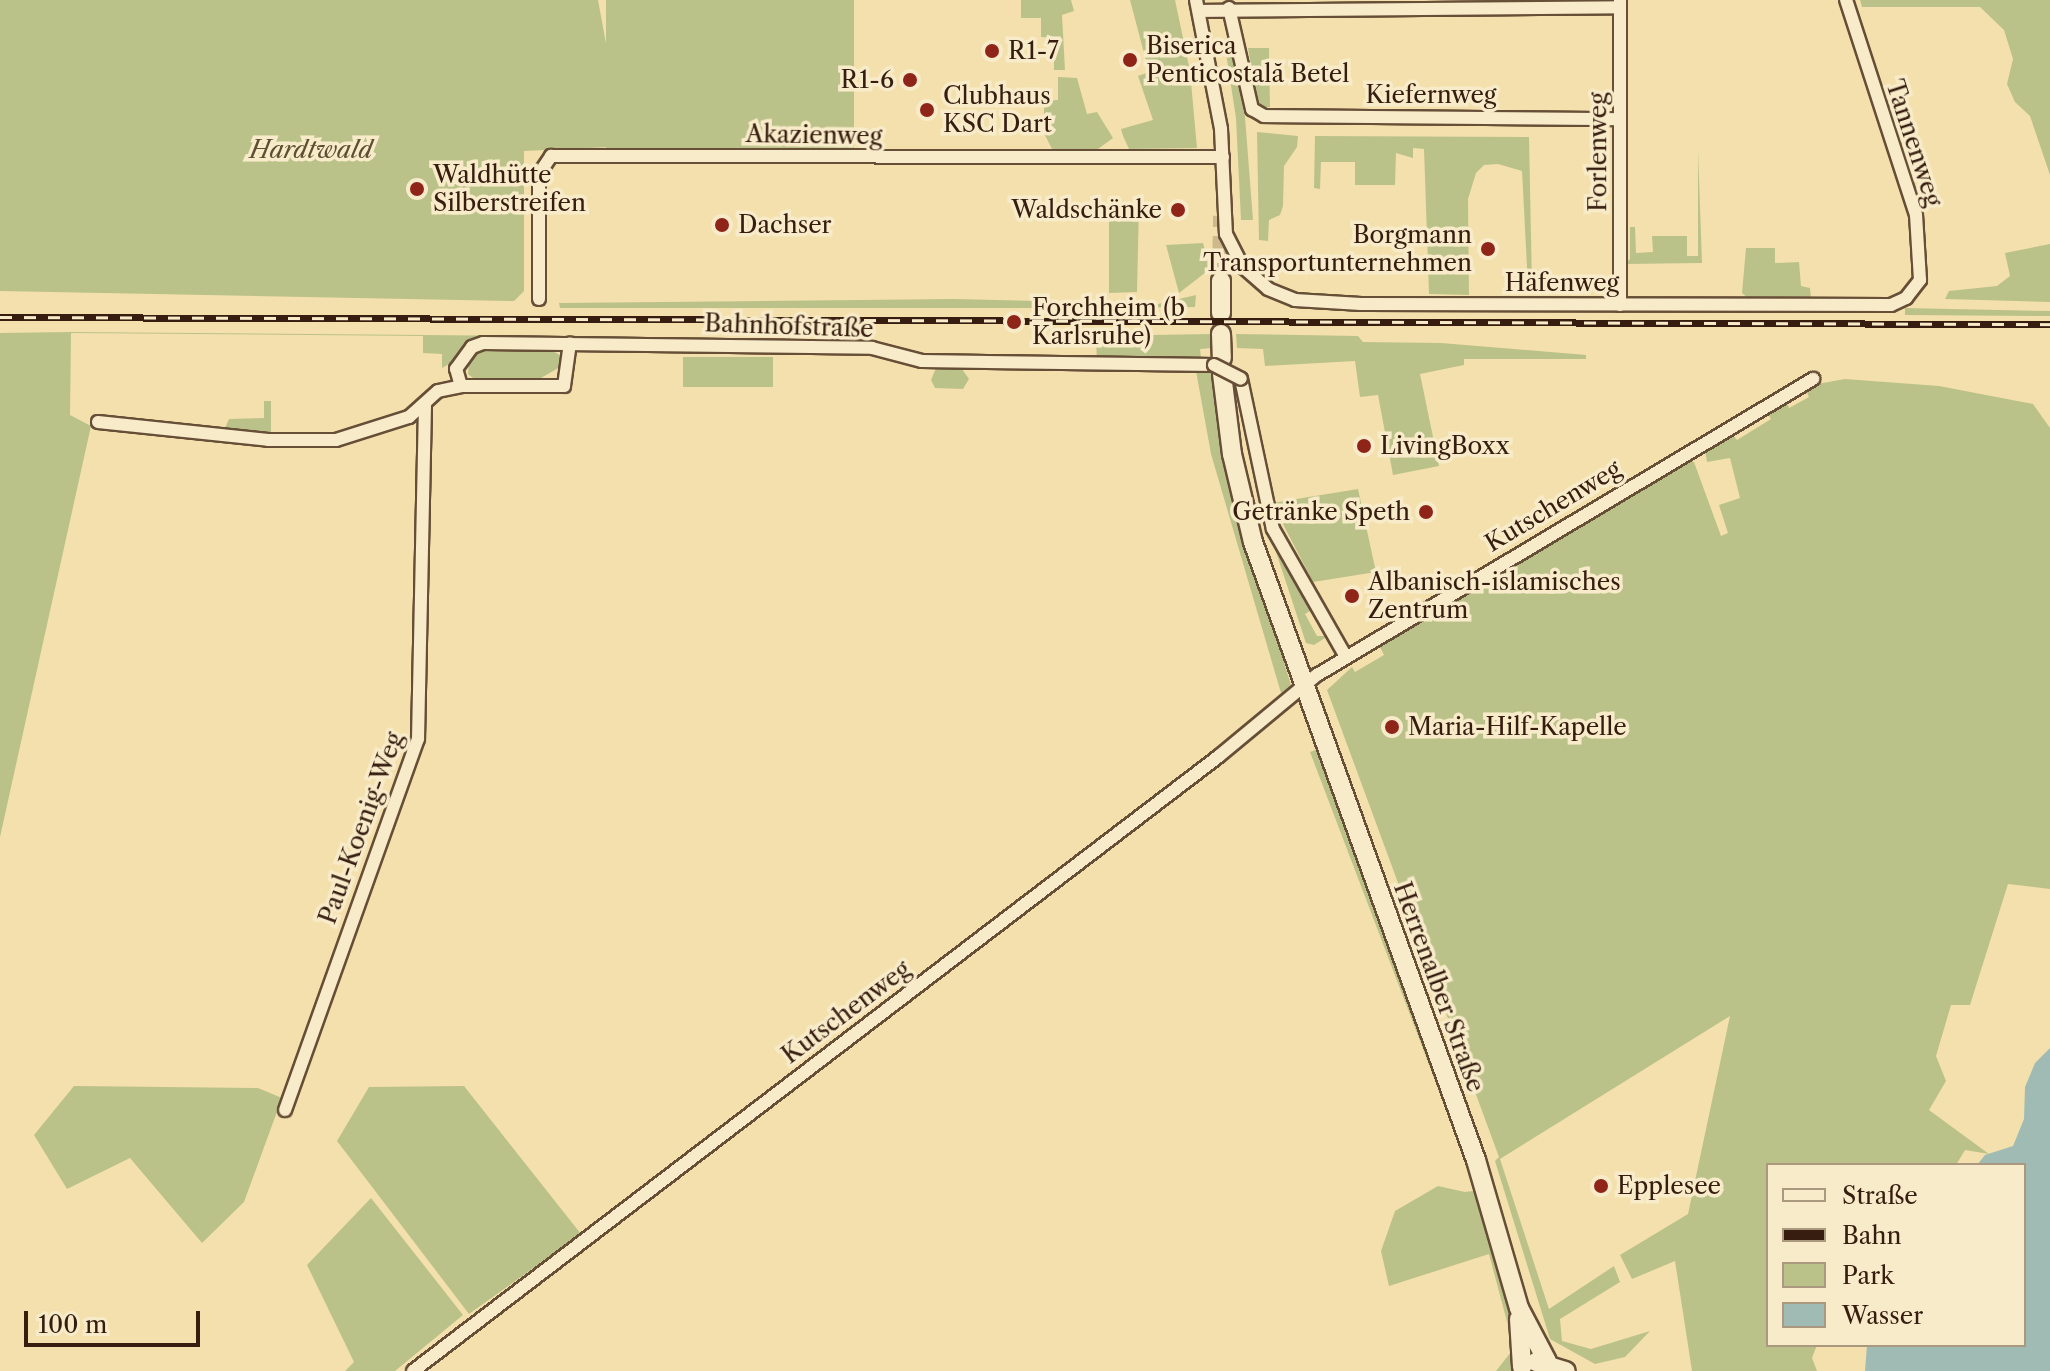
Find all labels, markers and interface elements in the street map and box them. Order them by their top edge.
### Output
place label: Biserica Penticostală Betel [1146,32,1350,88]
place label: R1-7 [1008,37,1059,65]
marker: R1-7 [983,42,1001,60]
marker: Biserica Penticostală Betel [1121,51,1139,69]
place label: R1-6 [840,66,894,94]
marker: R1-6 [901,71,919,89]
street label: Tannenweg [1880,76,1948,210]
street label: Kiefernweg [1366,81,1496,109]
place label: Clubhaus KSC Dart [943,82,1052,138]
street label: Forlenweg [1584,92,1612,212]
marker: Clubhaus KSC Dart [918,101,936,119]
street label: Akazienweg [745,119,883,151]
park label: Hardtwald [249,136,373,164]
place label: Waldhütte Silberstreifen [433,161,586,217]
marker: Waldhütte Silberstreifen [408,180,426,198]
place label: Waldschänke [1011,196,1162,224]
marker: Waldschänke [1169,201,1187,219]
place label: Dachser [738,211,832,239]
marker: Dachser [713,216,731,234]
place label: Borgmann Transportunternehmen [1203,221,1472,277]
marker: Borgmann Transportunternehmen [1479,240,1497,258]
street label: Häfenweg [1505,269,1619,297]
place label: Forchheim (b Karlsruhe) [1032,294,1185,350]
street label: Bahnhofstraße [704,309,874,343]
marker: Forchheim (b Karlsruhe) [1003,311,1025,333]
place label: LivingBoxx [1380,432,1509,460]
marker: LivingBoxx [1355,437,1373,455]
street label: Kutschenweg [1480,454,1626,558]
place label: Getränke Speth [1232,498,1410,526]
marker: Getränke Speth [1417,503,1435,521]
place label: Albanisch-islamisches Zentrum [1368,568,1621,624]
marker: Albanisch-islamisches Zentrum [1343,587,1361,605]
place label: Maria-Hilf-Kapelle [1408,713,1627,741]
marker: Maria-Hilf-Kapelle [1383,718,1401,736]
street label: Paul-Koenig-Weg [313,728,409,928]
street label: Herrenalber Straße [1388,878,1490,1096]
street label: Kutschenweg [776,954,916,1070]
legend [1766,1163,2026,1347]
place label: Epplesee [1617,1172,1721,1200]
marker: Epplesee [1592,1177,1610,1195]
text: Straße [1842,1181,1918,1210]
text: Bahn [1842,1221,1901,1250]
text: Park [1842,1261,1894,1290]
scale bar [28,1295,204,1345]
text: Wasser [1842,1301,1923,1330]
text: 100 m [38,1310,107,1339]

